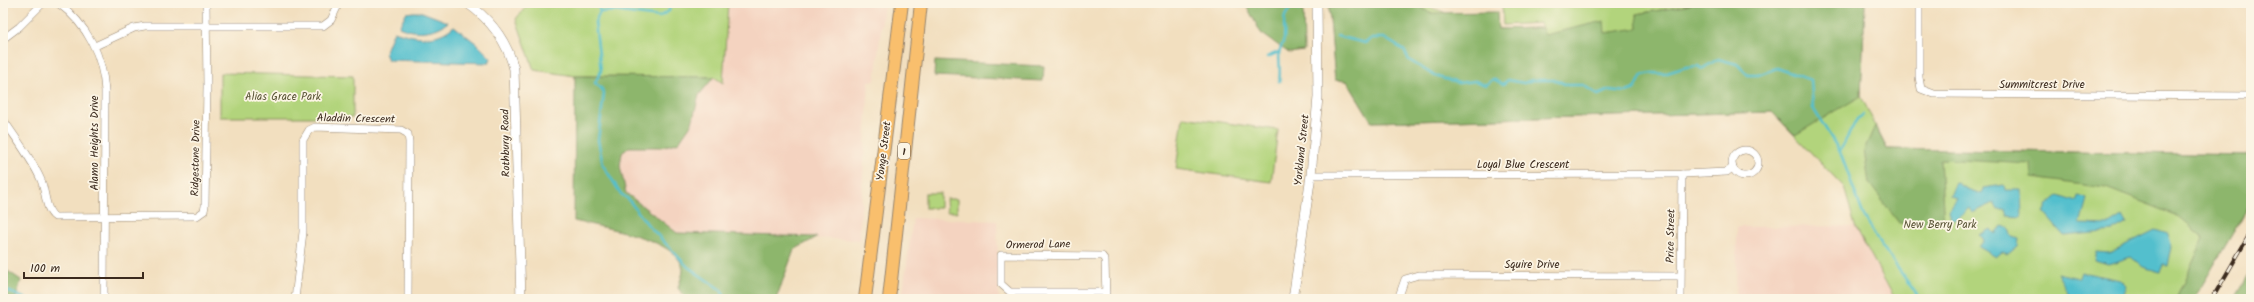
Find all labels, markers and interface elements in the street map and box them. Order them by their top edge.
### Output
street label: Summitcrest Drive [1999,76,2085,94]
park label: Alias Grace Park [245,88,322,106]
street label: Alamo Heights Drive [86,95,104,191]
street label: Rothbury Road [496,108,516,177]
street label: Aladdin Crescent [317,109,396,129]
street label: Yorkland Street [1289,113,1315,187]
street label: Ridgestone Drive [186,119,206,197]
street label: Yonge Street [871,120,897,182]
road number: 1 [898,143,910,159]
street label: Loyal Blue Crescent [1477,156,1570,174]
street label: Price Street [1662,208,1680,263]
park label: New Berry Park [1904,216,1977,234]
street label: Ormerod Lane [1006,235,1071,255]
scale bar [24,254,143,280]
street label: Squire Drive [1505,256,1560,274]
text: 100 m [30,259,61,278]

